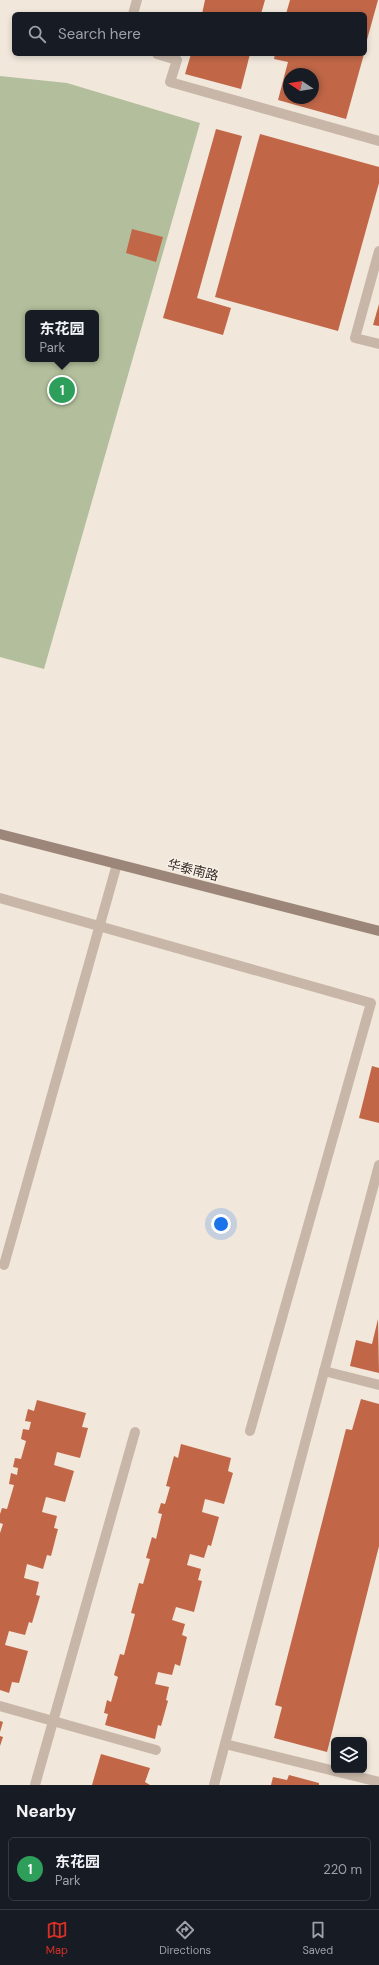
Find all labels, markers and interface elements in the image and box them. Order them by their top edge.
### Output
search box [12,12,367,56]
icon: search [26,23,48,45]
text: Search here [58,24,141,44]
north arrow [283,68,319,104]
popup [25,310,99,362]
text: 东花园 [39,319,85,339]
text: Park [39,339,65,356]
pin: 1 [49,375,75,405]
street label: 华泰南路 [166,855,220,885]
your location [211,1214,231,1234]
map controls [331,1737,367,1773]
button: layers [331,1737,367,1773]
text: Nearby [16,1800,76,1822]
text: 东花园 [55,1852,100,1872]
text: 1 [28,1861,32,1878]
text: 220 m [323,1861,362,1878]
text: Park [55,1872,81,1889]
tab: Map [46,1919,68,1957]
tab: Directions [159,1919,211,1957]
tab: Saved [302,1919,333,1957]

